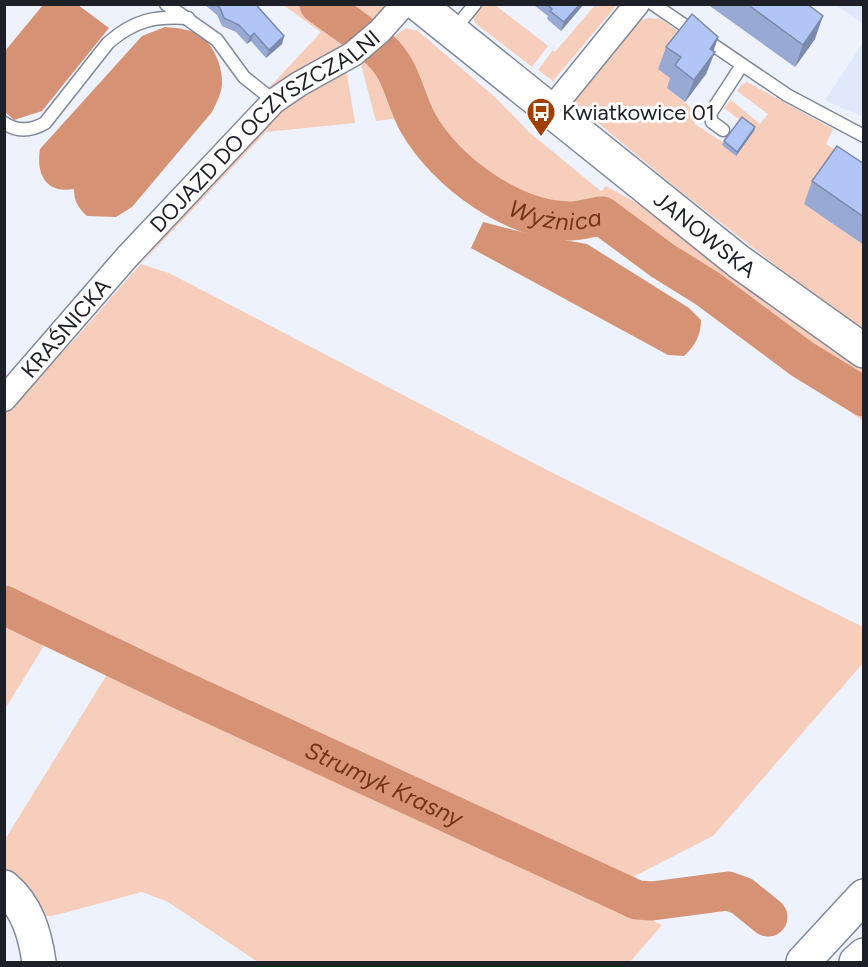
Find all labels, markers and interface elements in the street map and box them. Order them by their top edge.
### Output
street label: DOJAZD DO OCZYSZCZALNI [144,24,385,238]
bus stop icon: Kwiatkowice 01 [525,96,557,138]
place label: Kwiatkowice 01 [562,99,715,126]
street label: JANOWSKA [648,185,761,283]
water label: Wyżnica [505,193,604,236]
street label: KRAŚNICKA [15,273,116,383]
water label: Strumyk Krasny [301,735,469,833]

